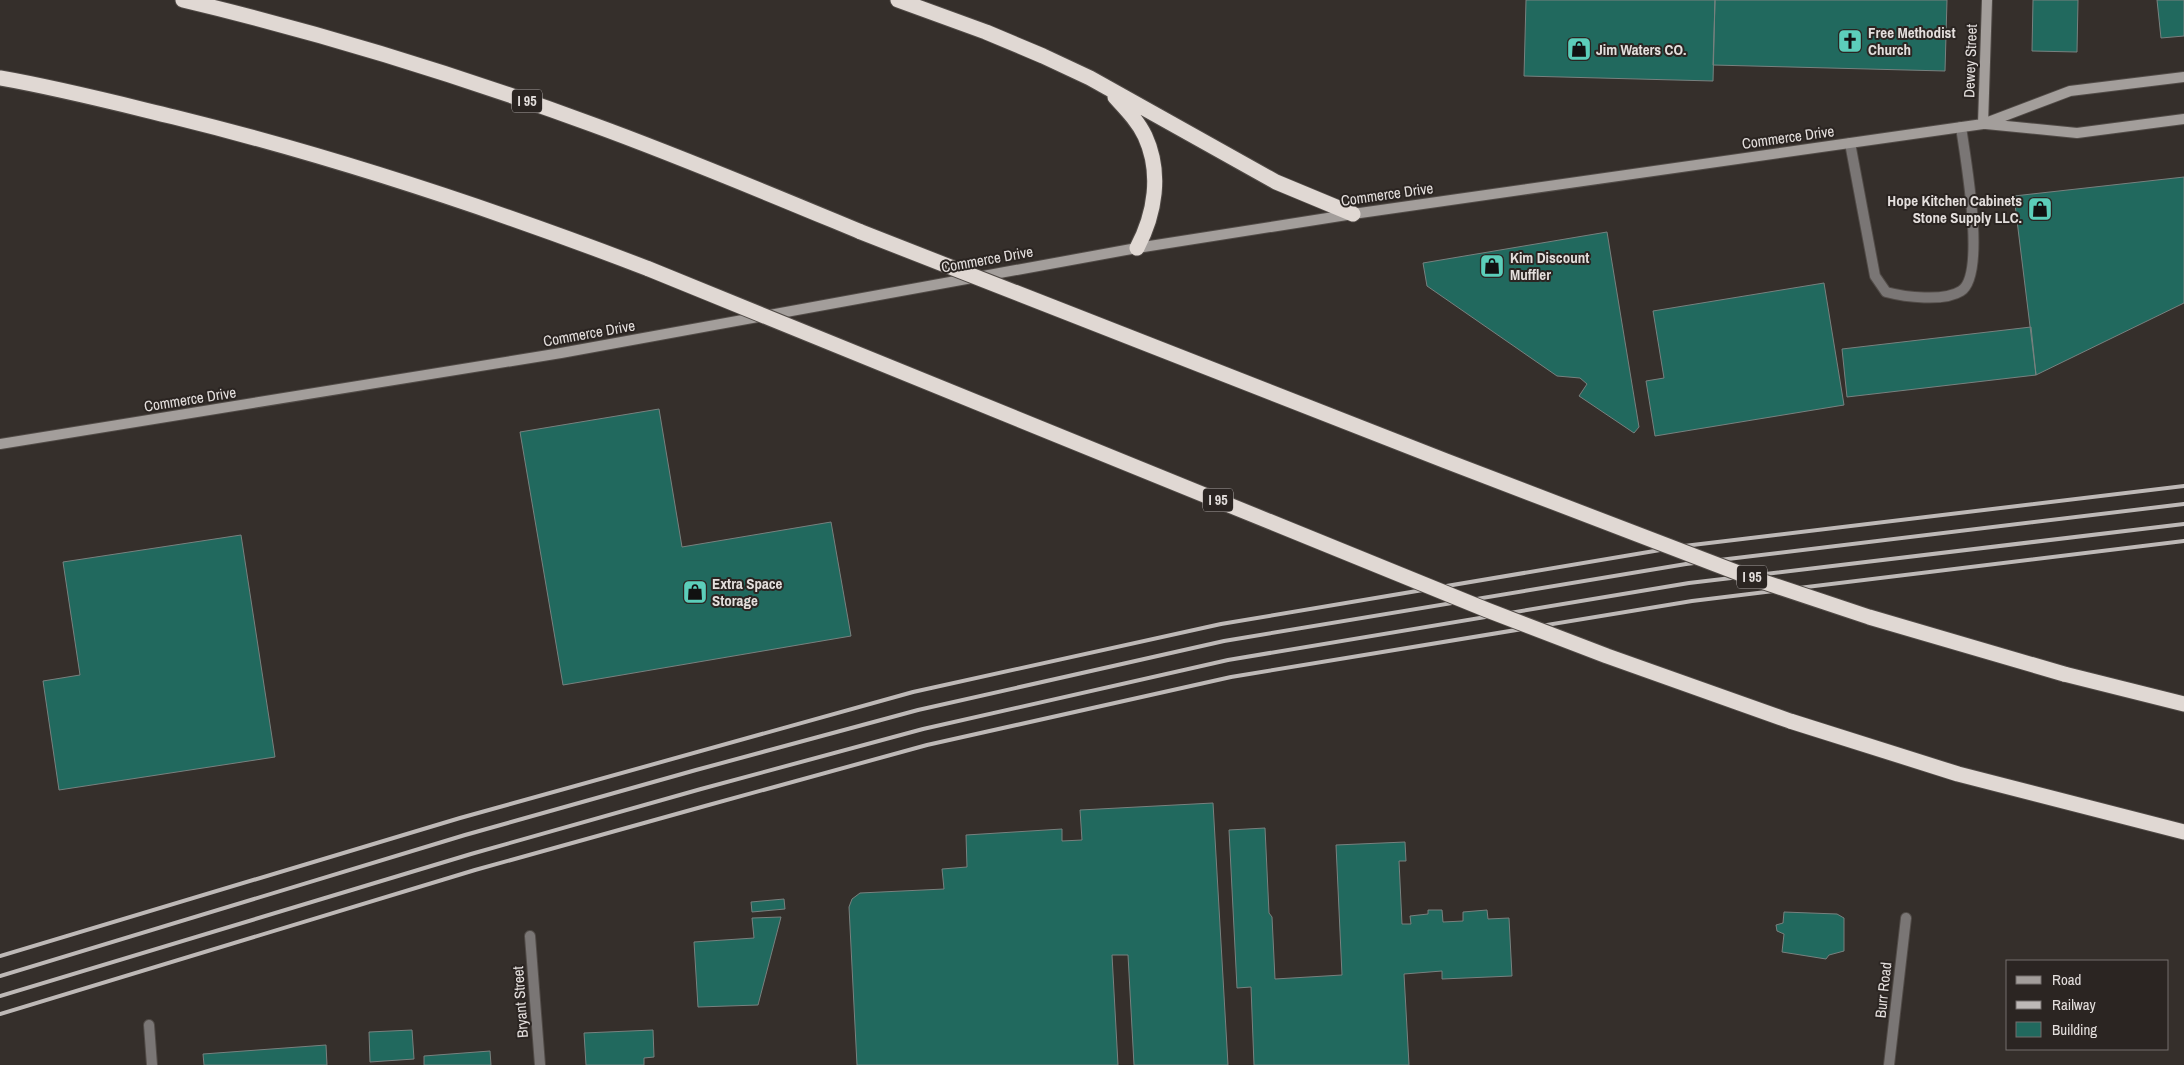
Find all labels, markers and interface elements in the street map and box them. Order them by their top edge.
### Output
place label: Free Methodist Church [1868,22,1955,60]
street label: Dewey Street [1958,23,1982,98]
church icon: Free Methodist Church [1837,28,1863,54]
shop icon: Jim Waters CO. [1566,36,1592,62]
place label: Jim Waters CO. [1596,39,1686,60]
road number: I 95 [512,90,542,112]
street label: Commerce Drive [1741,120,1836,154]
street label: Commerce Drive [1340,177,1435,211]
place label: Hope Kitchen Cabinets Stone Supply LLC. [1887,190,2022,228]
shop icon: Hope Kitchen Cabinets Stone Supply LLC. [2027,196,2053,222]
street label: Commerce Drive [939,241,1035,277]
place label: Kim Discount Muffler [1510,247,1589,285]
shop icon: Kim Discount Muffler [1479,253,1505,279]
street label: Commerce Drive [541,315,637,351]
street label: Commerce Drive [142,381,238,417]
road number: I 95 [1203,488,1233,512]
road number: I 95 [1737,566,1767,588]
place label: Extra Space Storage [712,573,783,611]
shop icon: Extra Space Storage [682,579,708,605]
legend [2006,960,2169,1050]
street label: Burr Road [1870,961,1896,1019]
street label: Bryant Street [507,965,533,1039]
text: Road [2052,969,2081,990]
text: Railway [2052,994,2097,1015]
text: Building [2052,1019,2097,1040]

